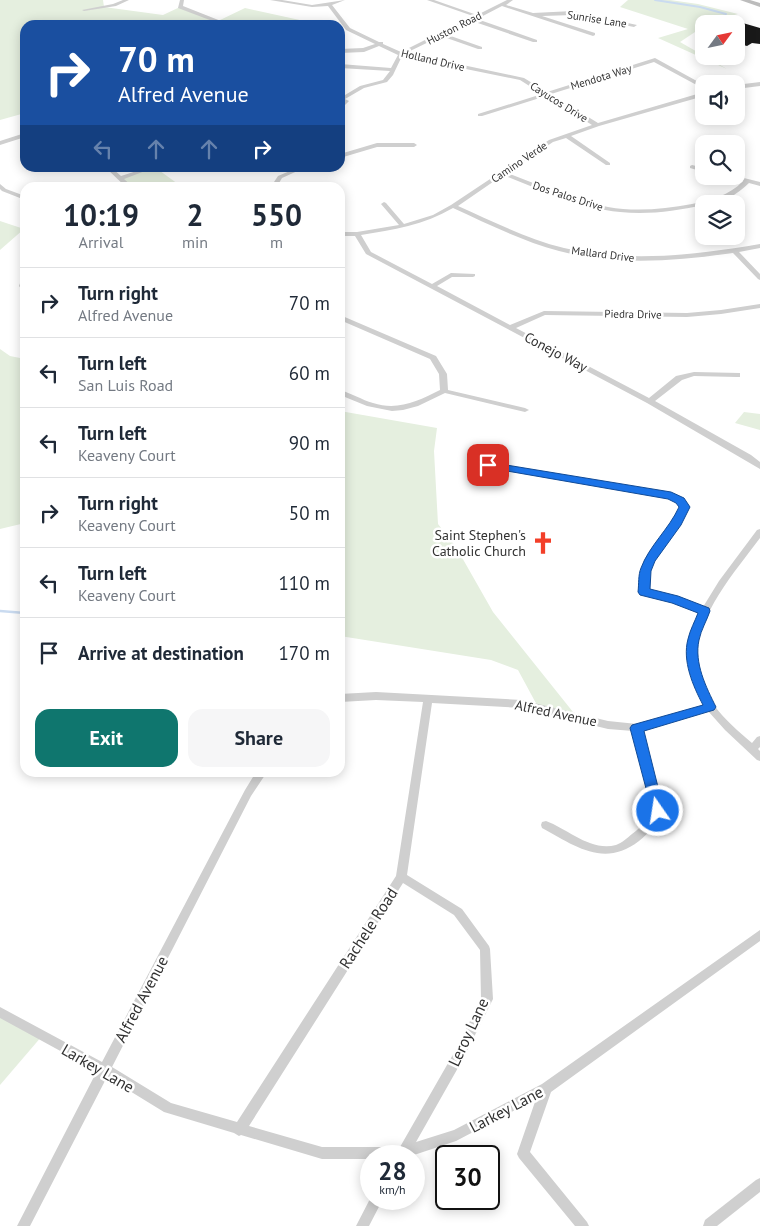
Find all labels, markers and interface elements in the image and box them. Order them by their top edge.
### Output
street label: Sunrise Lane [566,7,628,31]
street label: Huston Road [424,8,484,48]
north arrow [695,15,745,65]
map controls [695,15,745,245]
text: 70 m [118,36,195,82]
icon: right [35,40,100,105]
street label: Holland Drive [400,46,466,74]
street label: Mendota Way [569,61,634,93]
button: sound [695,75,745,125]
street label: Cayucos Drive [528,79,591,125]
text: Alfred Avenue [118,80,249,108]
icon: left [89,135,117,163]
icon: ahead [142,135,170,163]
icon: ahead [195,135,223,163]
icon: right [248,135,276,163]
button: search [695,135,745,185]
street label: Camino Verde [488,138,550,186]
street label: Dos Palos Drive [531,178,605,214]
text: 10:19 [63,195,139,234]
text: 2 [187,195,204,234]
text: 550 [251,195,302,234]
button: layers [695,195,745,245]
text: Arrival [79,232,123,252]
text: min [182,232,208,252]
text: m [270,232,283,252]
street label: Mallard Drive [571,243,636,265]
text: Turn right [78,281,158,305]
icon: right [35,289,63,317]
text: 70 m [289,291,330,315]
text: Alfred Avenue [78,305,173,325]
street label: Piedra Drive [604,307,662,322]
street label: Conejo Way [521,328,591,376]
text: Turn left [78,351,147,375]
icon: left [35,359,63,387]
text: 60 m [289,361,330,385]
text: San Luis Road [78,375,173,395]
text: Turn left [78,421,147,445]
icon: left [35,429,63,457]
text: 90 m [289,431,330,455]
pin [467,444,509,486]
text: Keaveny Court [78,445,176,465]
icon: arrive [474,451,502,479]
text: Turn right [78,491,158,515]
icon: right [35,499,63,527]
text: 50 m [289,501,330,525]
text: Keaveny Court [78,515,176,535]
place label: Saint Stephen's Catholic Church [432,526,526,560]
church icon: Saint Stephen's Catholic Church [530,530,556,556]
text: Turn left [78,561,147,585]
icon: left [35,569,63,597]
text: 110 m [278,571,330,595]
text: Keaveny Court [78,585,176,605]
icon: arrive [35,639,63,667]
text: Arrive at destination [78,641,244,665]
text: 170 m [278,641,330,665]
street label: Alfred Avenue [513,696,599,730]
button: Exit [35,709,178,767]
button: Share [188,709,330,767]
position arrow [631,784,683,836]
street label: Rachele Road [334,884,402,972]
street label: Alfred Avenue [110,952,172,1046]
street label: Leroy Lane [443,995,493,1069]
street label: Larkey Lane [58,1039,138,1097]
street label: Larkey Lane [466,1081,546,1137]
speed limit sign: 30 [435,1145,500,1210]
text: 28 [378,1155,407,1187]
text: km/h [379,1182,406,1197]

